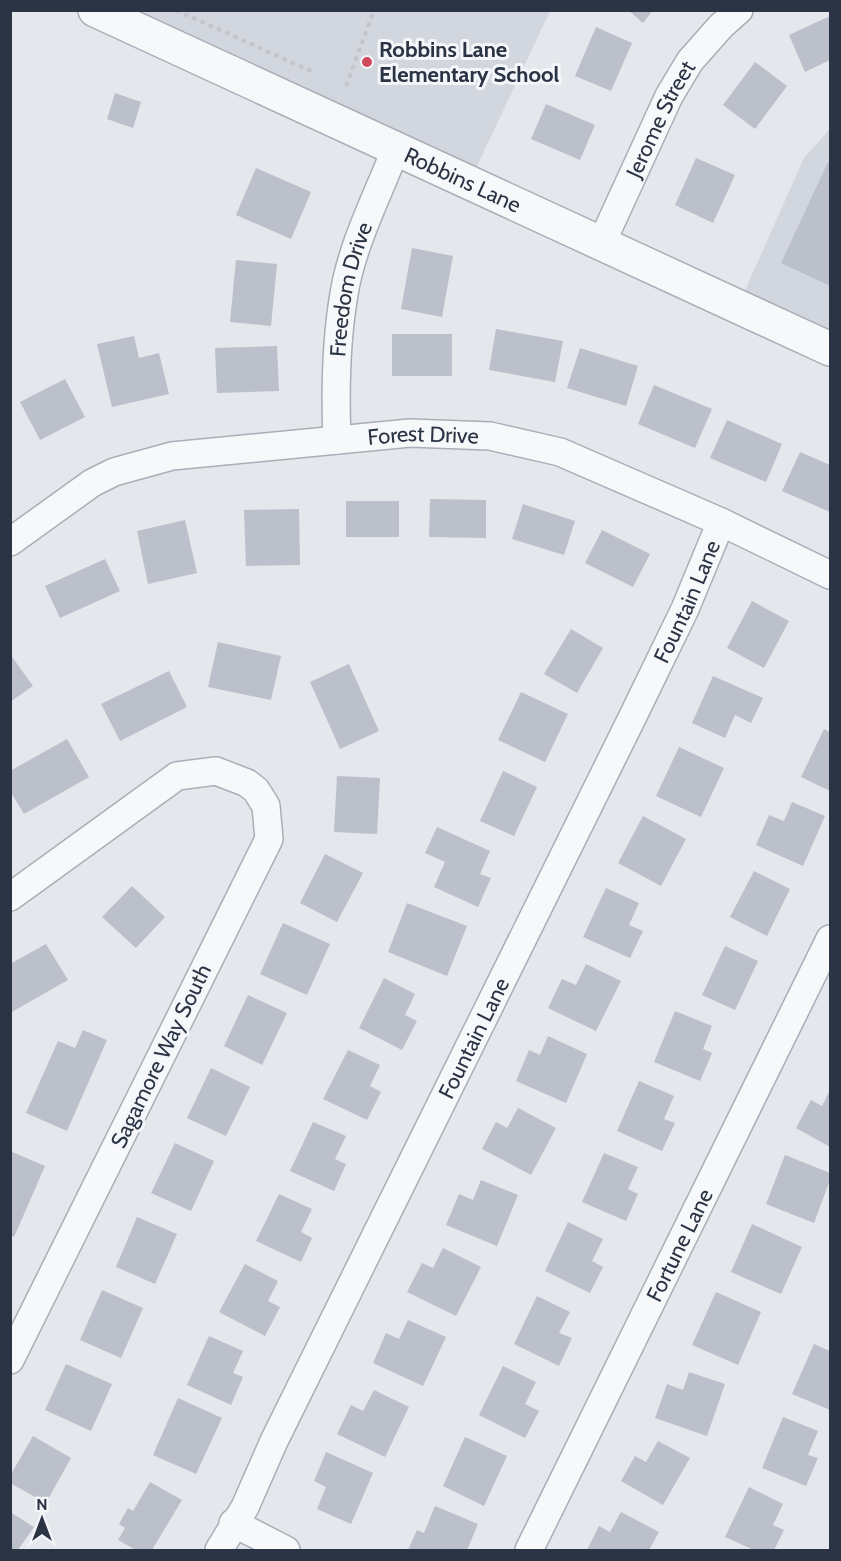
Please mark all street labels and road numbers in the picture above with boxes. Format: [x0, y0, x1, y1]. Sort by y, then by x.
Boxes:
street label: Jerome Street [619, 55, 701, 183]
street label: Robbins Lane [400, 141, 525, 218]
street label: Freedom Drive [324, 218, 378, 358]
street label: Forest Drive [366, 419, 479, 451]
street label: Fountain Lane [647, 536, 726, 667]
street label: Sagamore Way South [105, 960, 217, 1152]
street label: Fountain Lane [432, 973, 515, 1103]
street label: Fortune Lane [640, 1184, 718, 1306]

